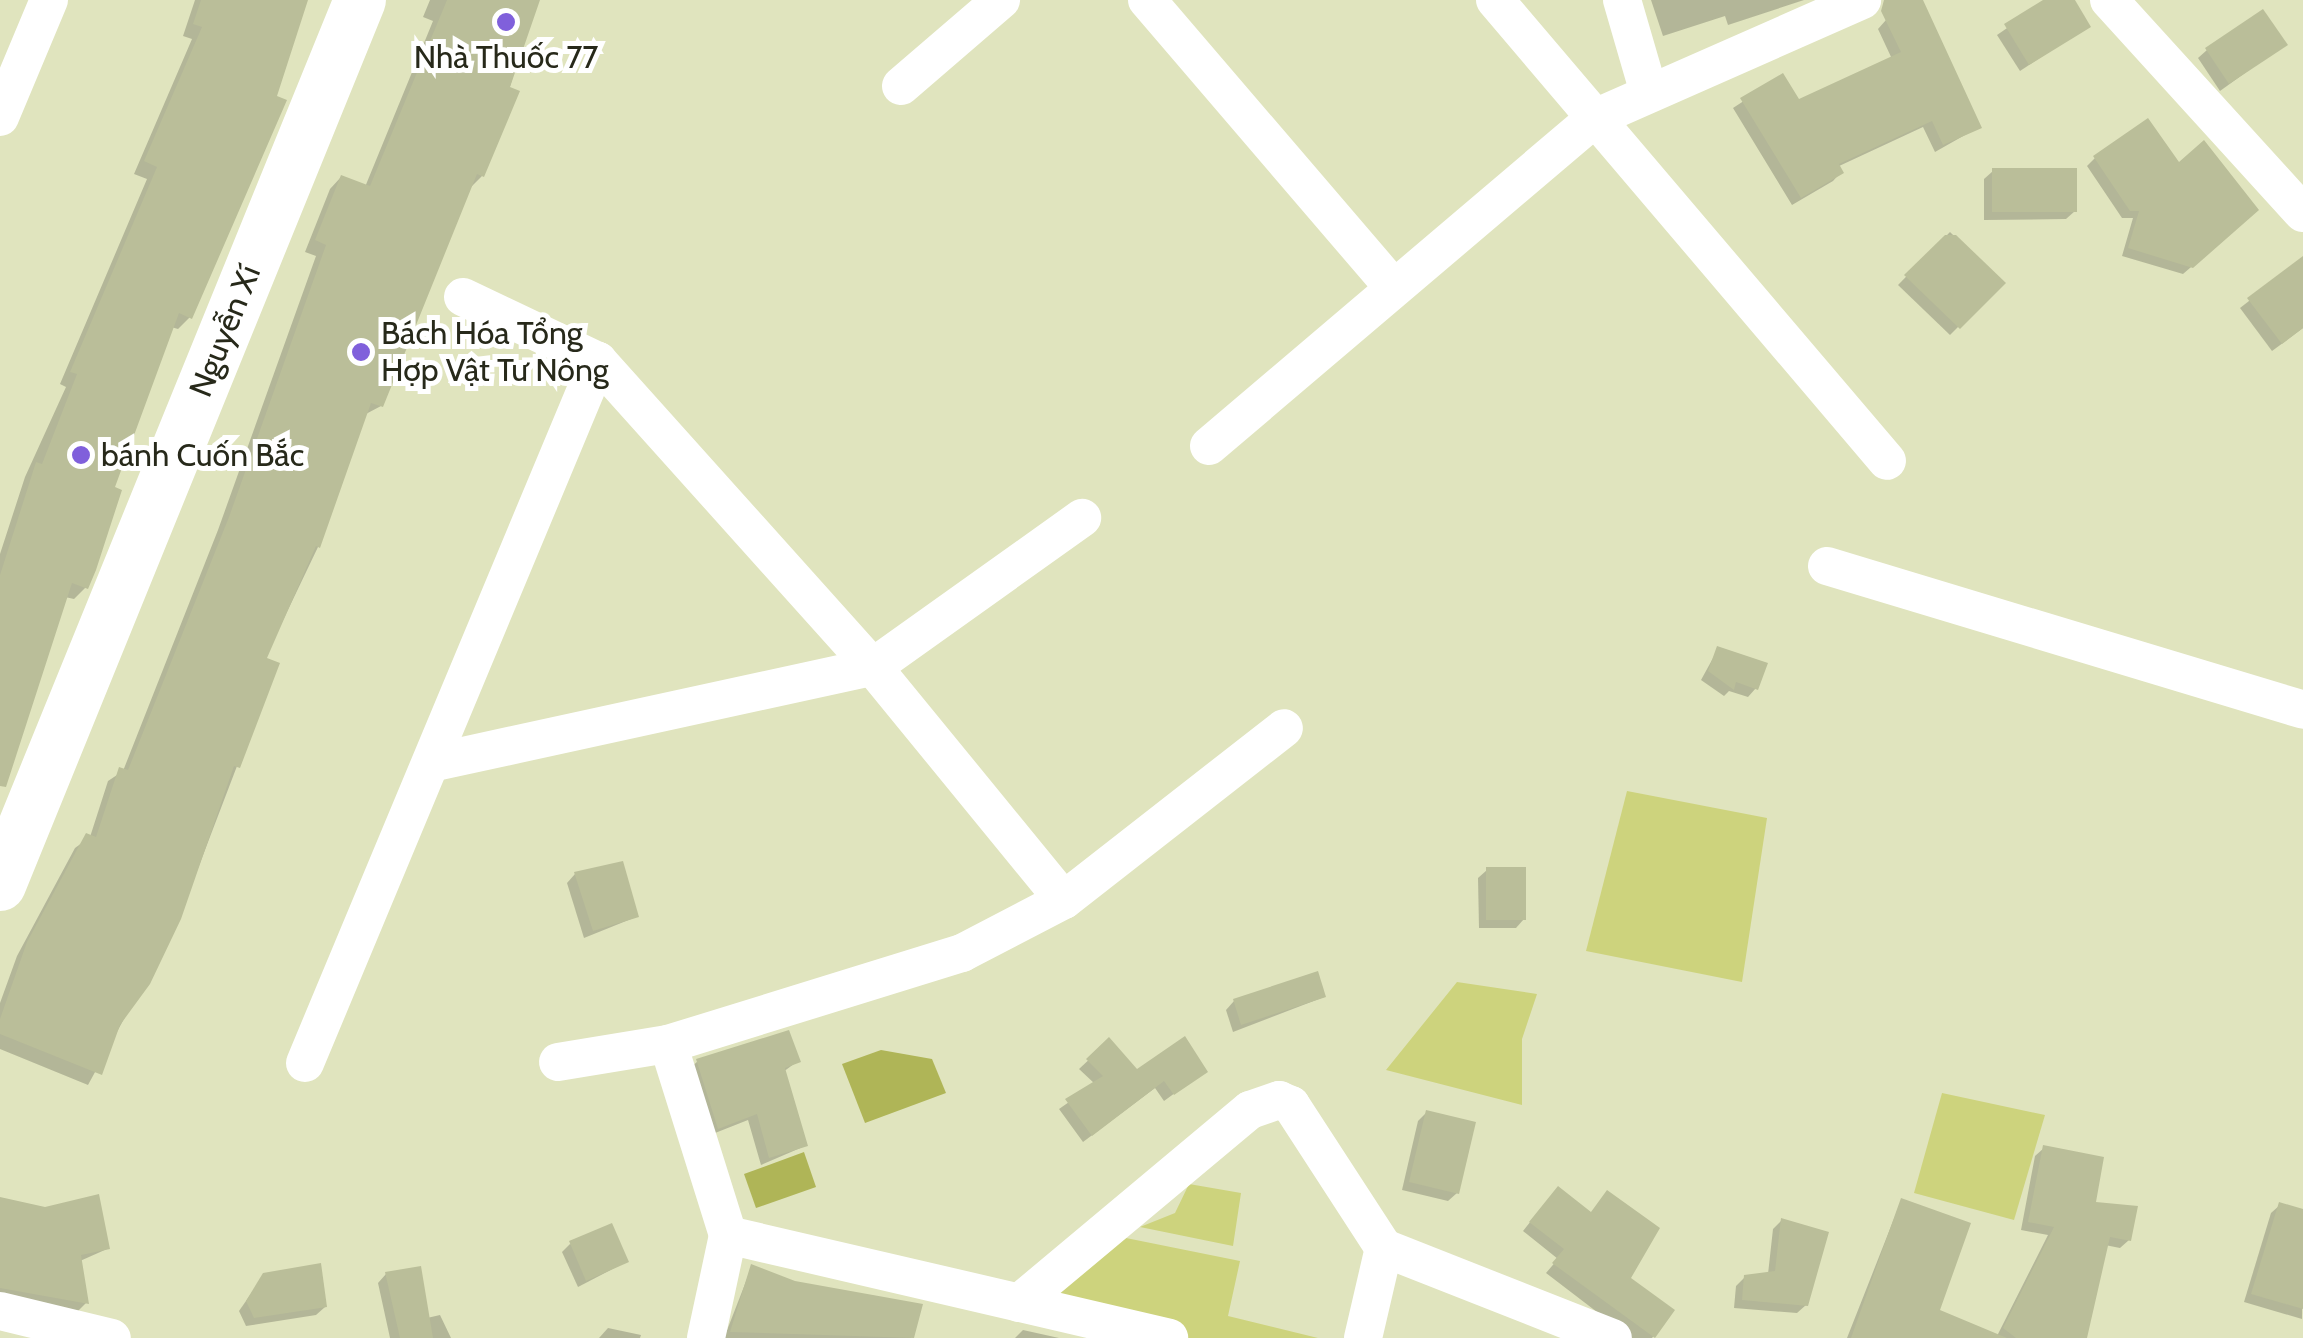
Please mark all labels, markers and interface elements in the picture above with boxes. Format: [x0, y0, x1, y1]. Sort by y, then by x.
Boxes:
marker: Nhà Thuốc 77 [495, 11, 517, 33]
place label: Nhà Thuốc 77 [414, 38, 598, 76]
street label: Nguyễn Xí [181, 260, 269, 402]
place label: Bách Hóa Tổng Hợp Vật Tư Nông [381, 315, 609, 390]
marker: Bách Hóa Tổng Hợp Vật Tư Nông [350, 341, 372, 363]
place label: bánh Cuốn Bắc [101, 436, 304, 474]
marker: bánh Cuốn Bắc [70, 444, 92, 466]

